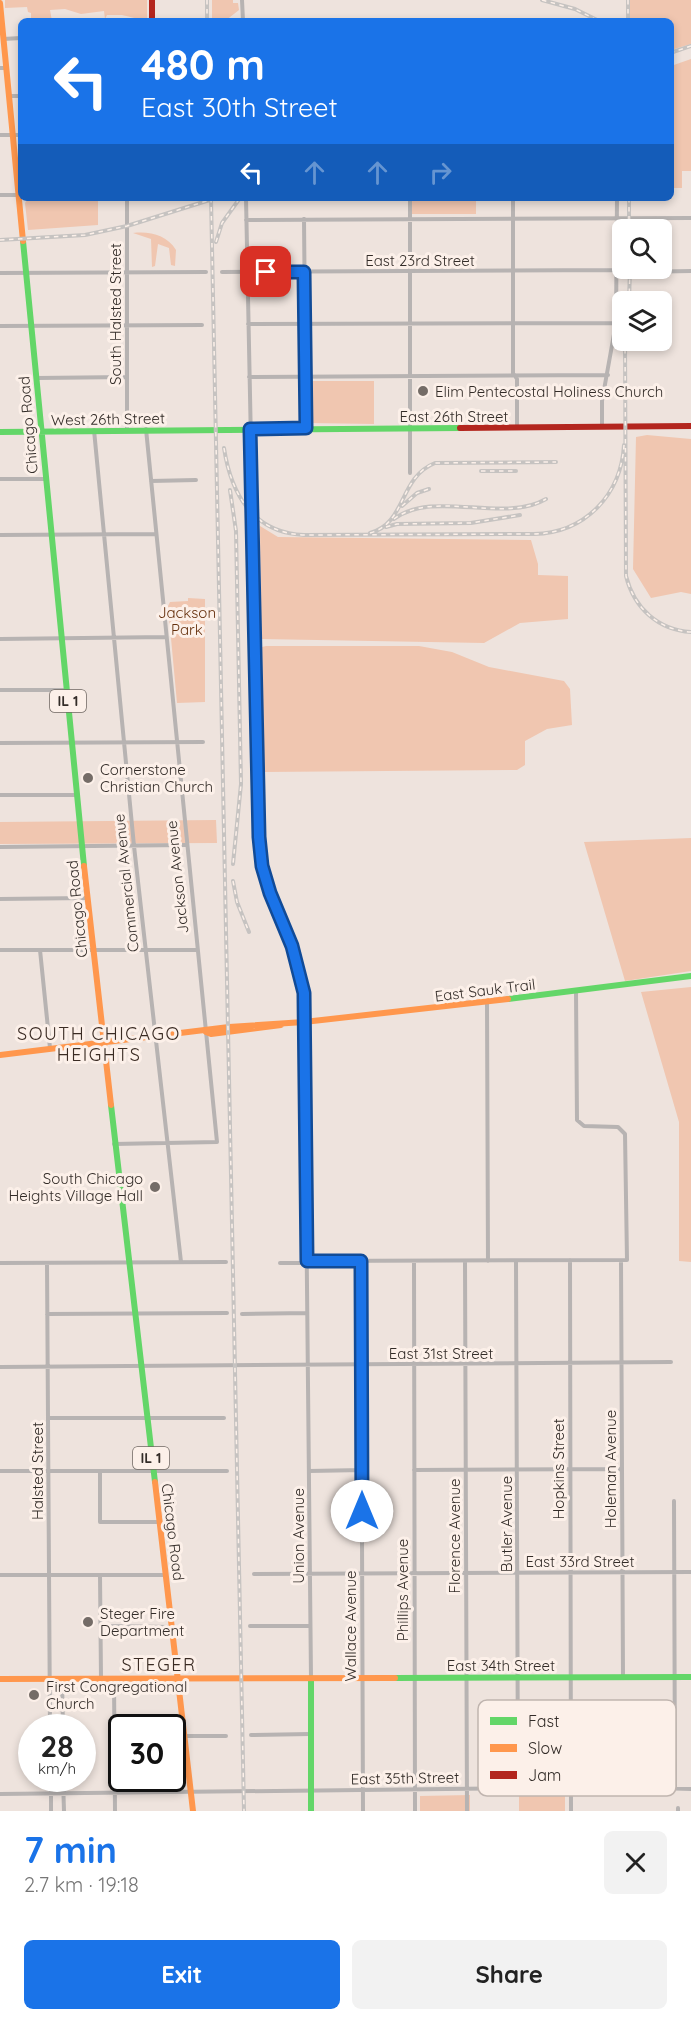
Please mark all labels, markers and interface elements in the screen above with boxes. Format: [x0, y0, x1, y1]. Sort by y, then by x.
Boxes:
text: 480 m [141, 38, 265, 91]
icon: left [42, 42, 120, 120]
text: East 30th Street [141, 90, 338, 124]
icon: left [235, 156, 268, 189]
icon: ahead [298, 156, 331, 189]
icon: ahead [361, 156, 394, 189]
icon: right [424, 156, 457, 189]
map controls [612, 219, 672, 351]
button: search [612, 219, 672, 279]
street label: South Halsted Street [106, 243, 125, 385]
pin [240, 246, 291, 297]
street label: East 23rd Street [365, 251, 475, 270]
icon: arrive [249, 255, 282, 288]
button: layers [612, 291, 672, 351]
street label: Chicago Road [14, 375, 42, 475]
place label: Elim Pentecostal Holiness Church [435, 382, 663, 401]
marker: Elim Pentecostal Holiness Church [416, 384, 430, 398]
street label: East 26th Street [400, 407, 508, 426]
street label: West 26th Street [51, 409, 165, 429]
park label: Jackson Park [158, 603, 216, 639]
road number: IL 1 [50, 690, 86, 712]
place label: Cornerstone Christian Church [100, 760, 213, 796]
marker: Cornerstone Christian Church [81, 771, 95, 785]
street label: Commercial Avenue [109, 813, 143, 953]
street label: Jackson Avenue [162, 820, 192, 934]
street label: Chicago Road [62, 859, 92, 959]
street label: East Sauk Trail [434, 974, 536, 1006]
district label: SOUTH CHICAGO HEIGHTS [17, 1022, 181, 1066]
place label: South Chicago Heights Village Hall [9, 1169, 143, 1205]
marker: South Chicago Heights Village Hall [148, 1180, 162, 1194]
street label: East 31st Street [389, 1344, 493, 1363]
street label: Holeman Avenue [601, 1410, 620, 1528]
street label: Hopkins Street [549, 1419, 568, 1519]
street label: Halsted Street [28, 1422, 47, 1520]
road number: IL 1 [133, 1447, 169, 1469]
street label: Butler Avenue [497, 1476, 516, 1572]
street label: Florence Avenue [445, 1478, 464, 1594]
position arrow [330, 1479, 394, 1543]
street label: Chicago Road [158, 1482, 188, 1582]
street label: Union Avenue [289, 1488, 308, 1584]
street label: Phillips Avenue [393, 1539, 412, 1641]
street label: East 33rd Street [525, 1552, 635, 1571]
street label: Wallace Avenue [341, 1570, 360, 1682]
place label: Steger Fire Department [100, 1604, 184, 1640]
marker: Steger Fire Department [81, 1615, 95, 1629]
district label: STEGER [121, 1653, 197, 1676]
street label: East 34th Street [447, 1656, 555, 1675]
place label: First Congregational Church [46, 1677, 187, 1713]
marker: First Congregational Church [27, 1688, 41, 1702]
legend [478, 1700, 676, 1796]
text: Fast [528, 1711, 559, 1731]
speed limit sign: 30 [108, 1714, 186, 1792]
text: 28 [40, 1727, 74, 1765]
text: Slow [528, 1738, 562, 1758]
text: km/h [38, 1759, 76, 1778]
text: Jam [528, 1765, 561, 1785]
street label: East 35th Street [351, 1768, 459, 1788]
text: 7 min [24, 1827, 117, 1872]
button: close [604, 1831, 667, 1894]
text: 2.7 km · 19:18 [24, 1872, 139, 1897]
button: Exit [24, 1940, 340, 2009]
button: Share [352, 1940, 667, 2009]

